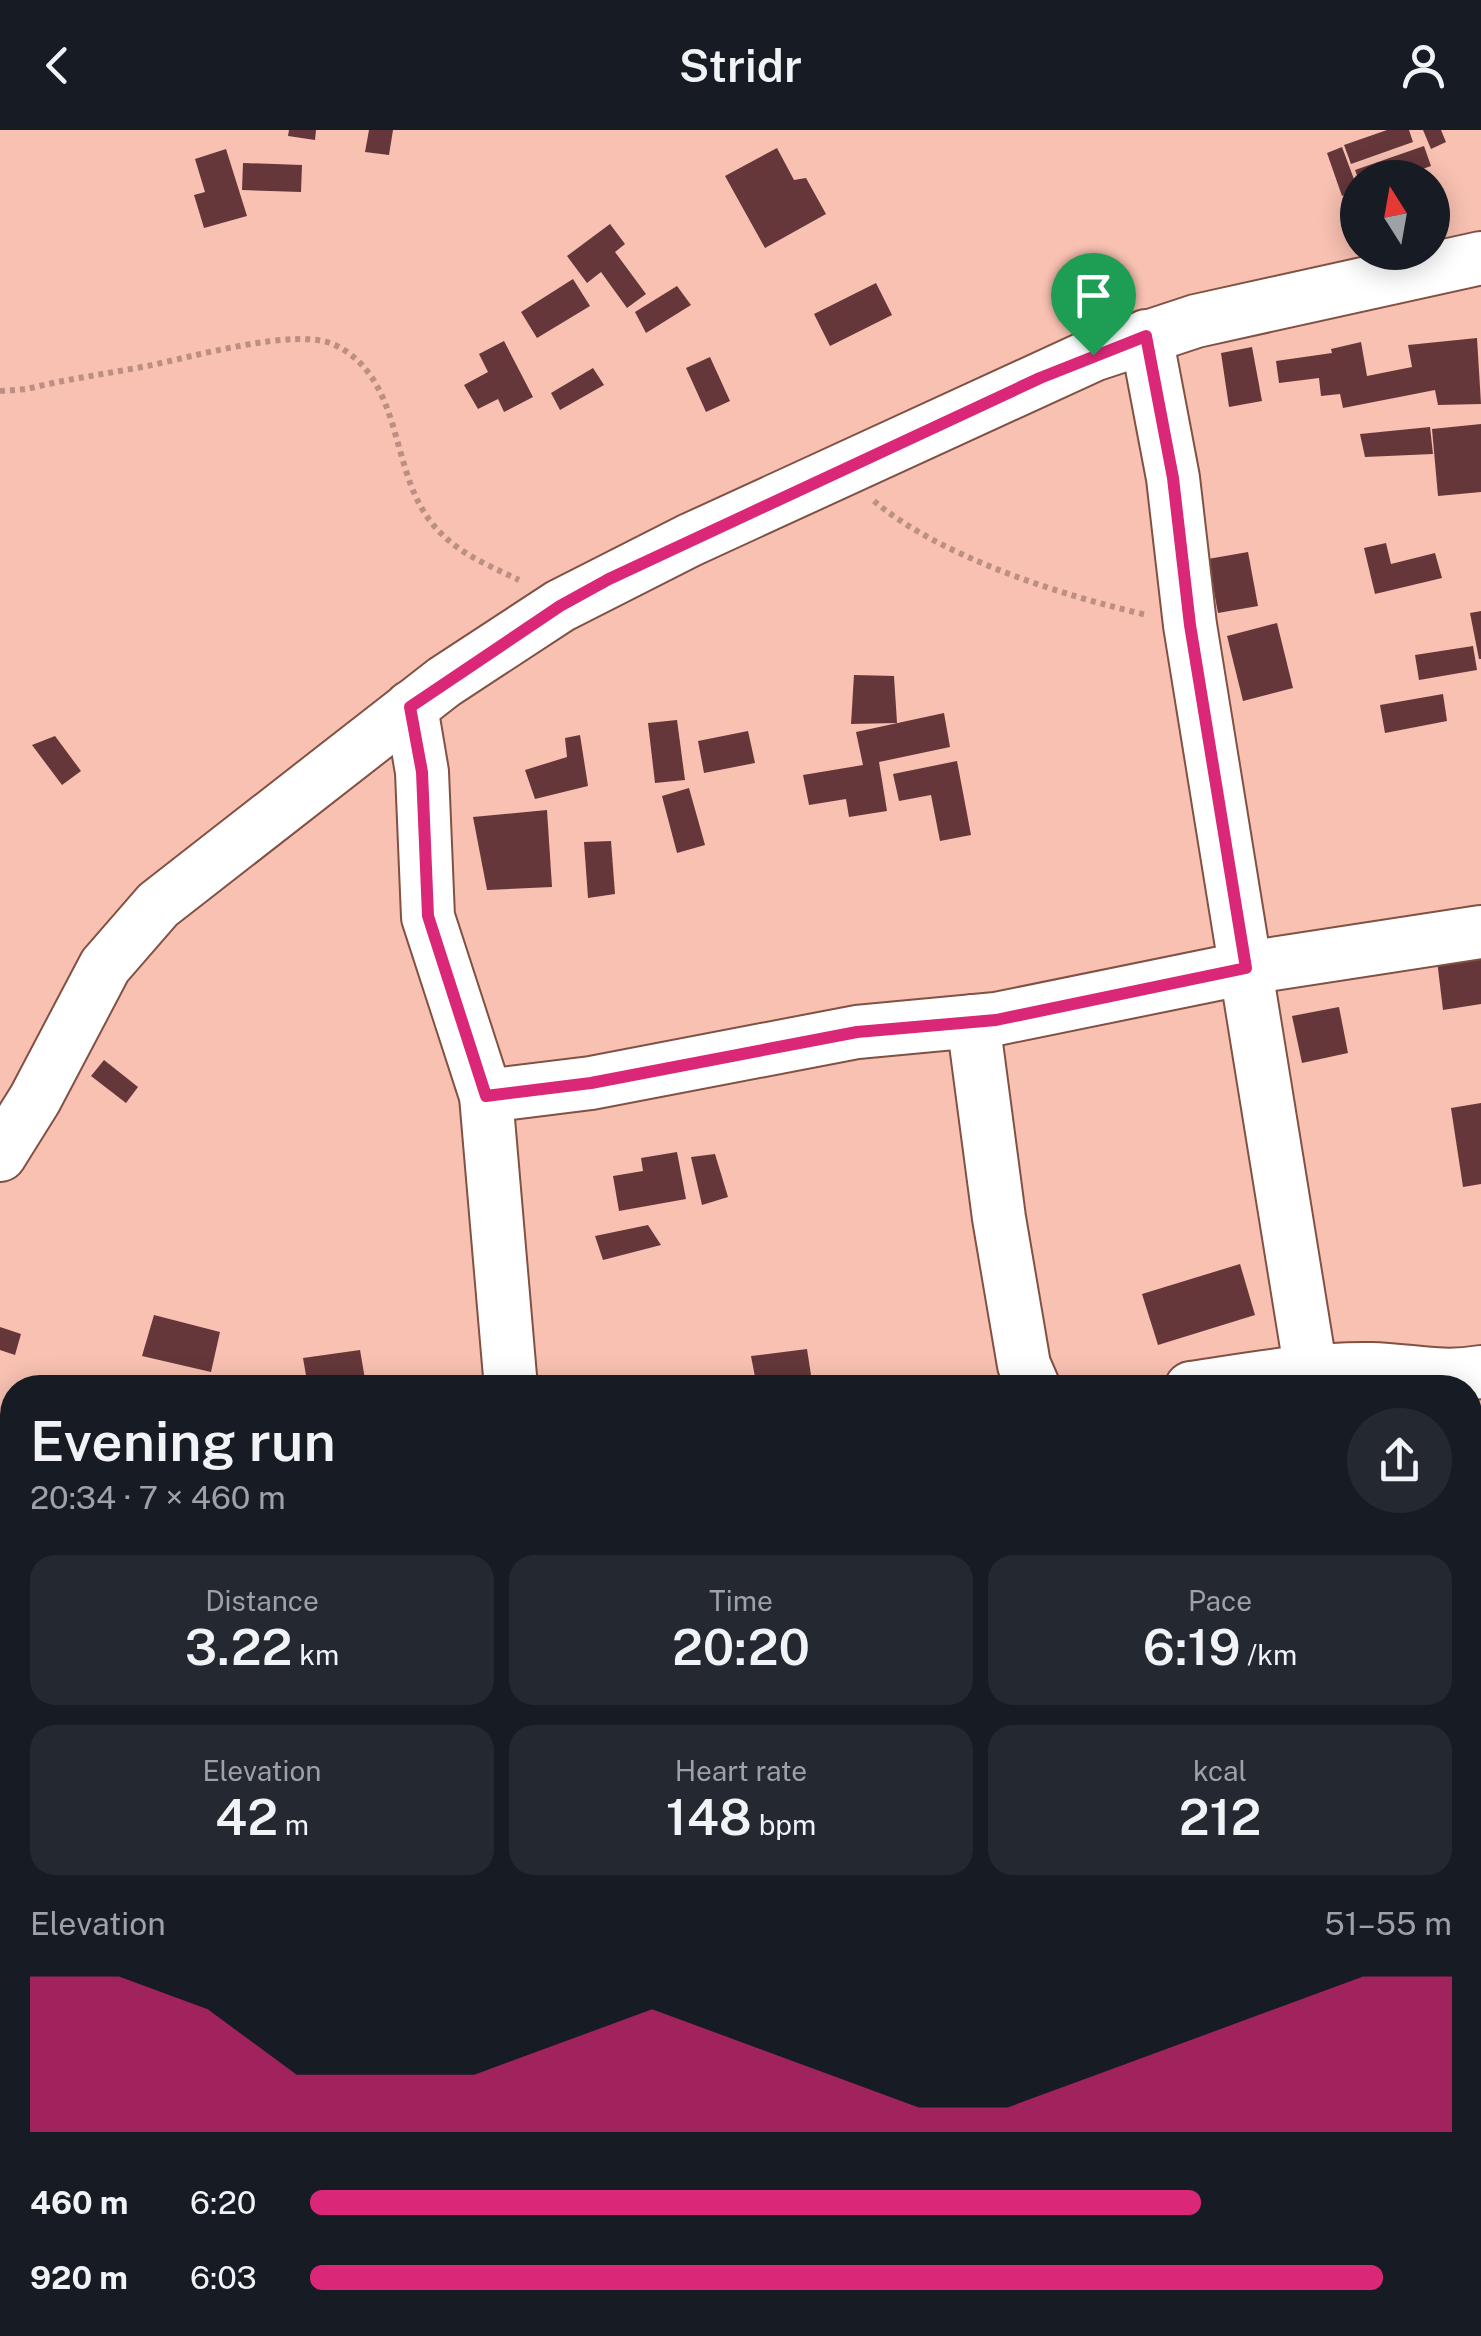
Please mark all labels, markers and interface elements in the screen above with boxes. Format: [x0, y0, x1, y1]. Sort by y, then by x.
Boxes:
icon: back [30, 38, 85, 93]
icon: person [1396, 38, 1451, 93]
text: Stridr [679, 39, 802, 92]
north arrow [1340, 160, 1450, 270]
map controls [1340, 160, 1450, 270]
pin [1051, 253, 1136, 356]
icon: arrive [1066, 268, 1121, 323]
button: share [1347, 1408, 1452, 1513]
text: Evening run [30, 1409, 336, 1473]
text: 20:34 · 7 × 460 m [30, 1479, 286, 1516]
text: Distance [205, 1584, 319, 1617]
text: Time [709, 1584, 773, 1617]
text: Pace [1188, 1584, 1252, 1617]
text: 3.22 [185, 1617, 292, 1676]
text: 20:20 [672, 1617, 810, 1676]
text: 6:19 [1143, 1617, 1241, 1676]
text: km [292, 1638, 339, 1671]
text: /km [1241, 1638, 1297, 1671]
text: Elevation [203, 1754, 321, 1787]
text: Heart rate [675, 1754, 807, 1787]
text: kcal [1193, 1754, 1247, 1787]
text: 42 [215, 1787, 278, 1846]
text: 148 [666, 1787, 752, 1846]
text: 212 [1179, 1787, 1261, 1846]
text: m [278, 1808, 309, 1841]
text: bpm [752, 1808, 816, 1841]
text: Elevation [30, 1905, 166, 1942]
text: 51–55 m [1324, 1905, 1452, 1942]
text: 460 m [30, 2184, 129, 2221]
text: 6:20 [190, 2184, 256, 2221]
text: 920 m [30, 2259, 128, 2296]
text: 6:03 [190, 2259, 257, 2296]

